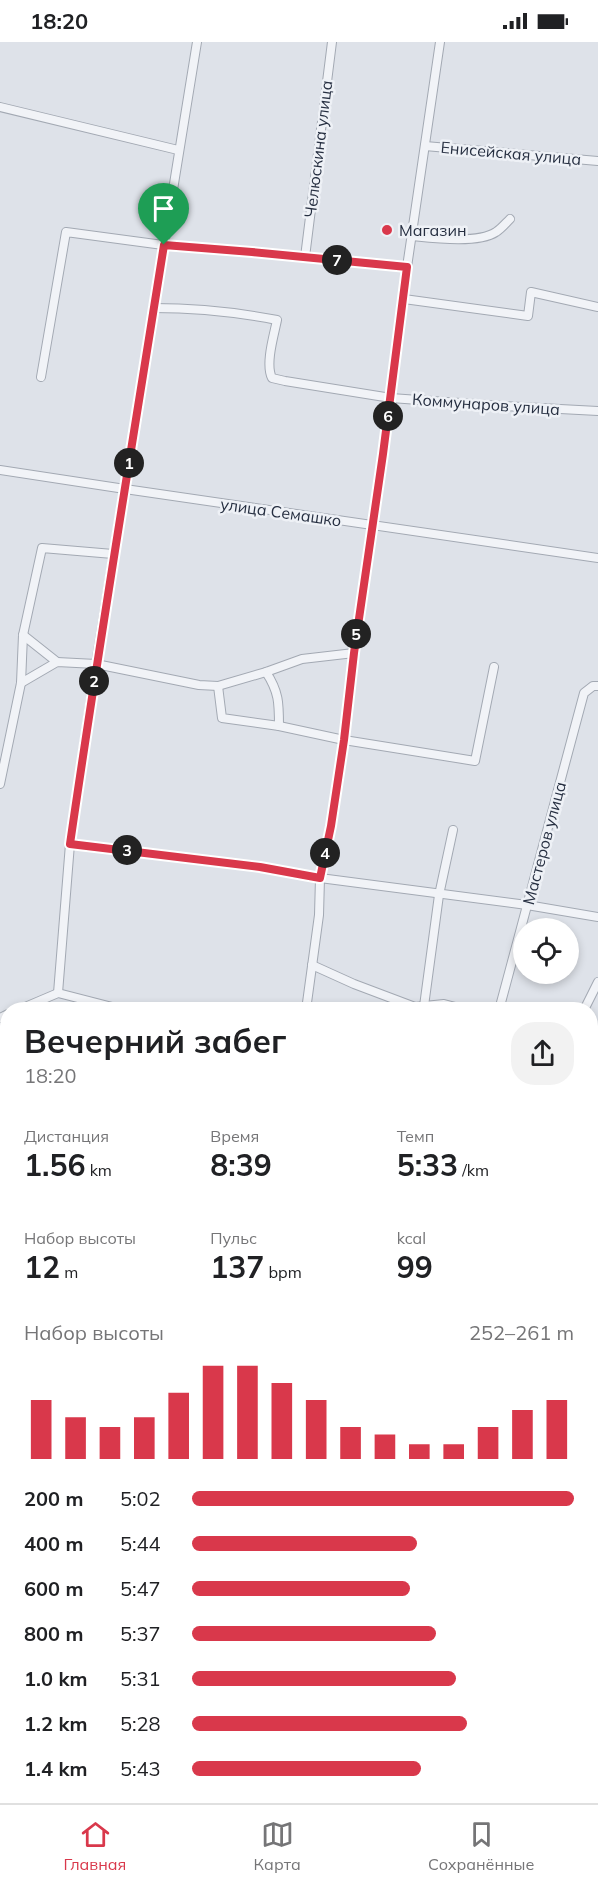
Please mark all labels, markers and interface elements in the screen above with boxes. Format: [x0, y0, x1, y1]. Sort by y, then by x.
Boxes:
text: 18:20 [30, 7, 88, 35]
street label: Челюскина улица [300, 79, 336, 219]
street label: Енисейская улица [440, 137, 582, 169]
pin [138, 183, 189, 245]
icon: arrive [147, 192, 180, 225]
place label: Магазин [399, 220, 467, 240]
marker: Магазин [380, 223, 394, 237]
pin: 7 [322, 245, 352, 275]
text: 7 [332, 250, 342, 270]
street label: Коммунаров улица [411, 389, 561, 419]
pin: 6 [373, 401, 403, 431]
text: 6 [383, 406, 393, 426]
pin: 1 [114, 448, 144, 478]
text: 1 [124, 453, 134, 473]
street label: улица Семашко [219, 494, 343, 530]
pin: 5 [341, 619, 371, 649]
text: 5 [351, 624, 361, 644]
pin: 2 [79, 666, 109, 696]
text: 2 [89, 671, 99, 691]
street label: Мастеров улица [518, 779, 570, 907]
pin: 3 [112, 835, 142, 865]
pin: 4 [310, 838, 340, 868]
text: 3 [122, 840, 132, 860]
text: 4 [320, 843, 330, 863]
map controls [513, 918, 579, 984]
button: locate [513, 918, 579, 984]
text: Вечерний забег [24, 1020, 286, 1061]
button: share [511, 1022, 574, 1085]
text: 18:20 [24, 1063, 77, 1088]
text: Дистанция [24, 1126, 109, 1146]
text: Время [210, 1126, 259, 1146]
text: Темп [397, 1126, 434, 1146]
text: 1.56 [24, 1146, 85, 1184]
text: 8:39 [210, 1146, 272, 1184]
text: 5:33 [397, 1146, 458, 1184]
text: km [85, 1160, 112, 1180]
text: /km [458, 1160, 489, 1180]
text: Набор высоты [24, 1228, 136, 1248]
text: Пульс [210, 1228, 257, 1248]
text: kcal [397, 1228, 426, 1248]
text: 12 [24, 1248, 60, 1286]
text: 137 [210, 1248, 264, 1286]
text: 99 [397, 1248, 433, 1286]
text: m [60, 1262, 78, 1282]
text: bpm [264, 1262, 302, 1282]
text: Набор высоты [24, 1320, 164, 1345]
text: 252–261 m [469, 1320, 574, 1345]
text: 200 m [24, 1486, 83, 1511]
text: 5:02 [120, 1486, 161, 1511]
text: 400 m [24, 1531, 83, 1556]
text: 5:44 [120, 1531, 161, 1556]
text: 600 m [24, 1576, 83, 1601]
text: 5:47 [120, 1576, 161, 1601]
text: 800 m [24, 1621, 83, 1646]
text: 5:37 [120, 1621, 161, 1646]
text: 1.0 km [24, 1666, 87, 1691]
text: 5:31 [120, 1666, 161, 1691]
text: 1.2 km [24, 1711, 87, 1736]
text: 5:28 [120, 1711, 161, 1736]
text: 1.4 km [24, 1756, 87, 1781]
text: 5:43 [120, 1756, 161, 1781]
tab: Главная [64, 1818, 126, 1874]
tab: Карта [254, 1818, 301, 1874]
tab: Сохранённые [428, 1818, 534, 1874]

